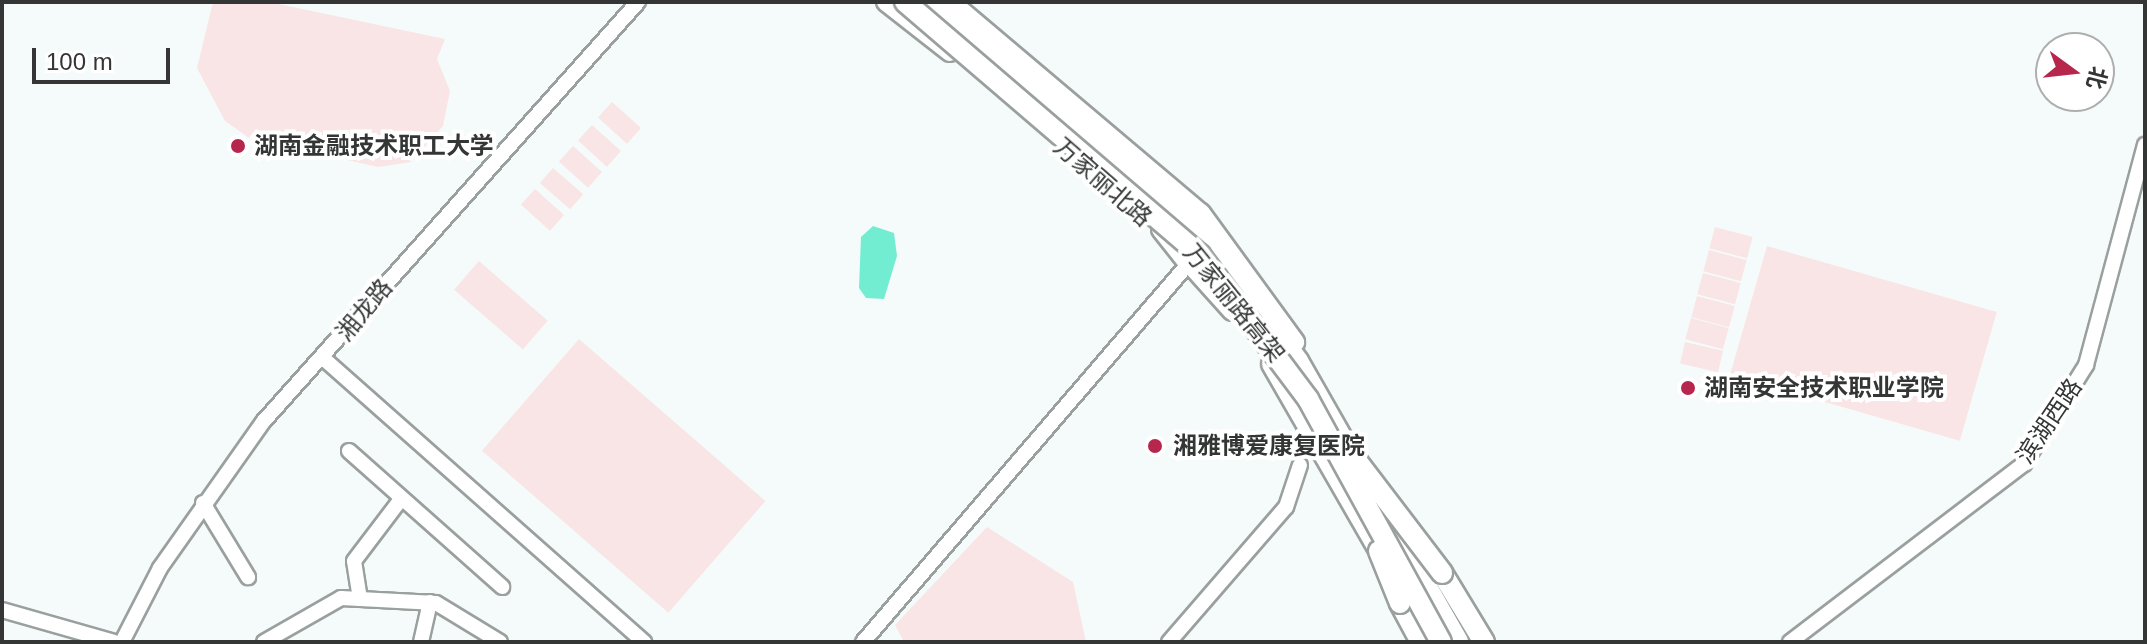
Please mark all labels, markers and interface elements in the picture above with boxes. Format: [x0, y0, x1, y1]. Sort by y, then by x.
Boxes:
scale bar [36, 32, 174, 82]
north arrow [2035, 32, 2115, 112]
text: 100 m [46, 48, 113, 75]
text: 北 [2082, 64, 2112, 92]
place label: 湖南金融技术职工大学 [254, 132, 494, 160]
street label: 万家丽北路 [1048, 132, 1158, 232]
marker: 湖南金融技术职工大学 [229, 137, 247, 155]
street label: 万家丽路高架 [1177, 238, 1291, 368]
street label: 湘龙路 [330, 273, 398, 347]
street label: 滨湖西路 [2010, 373, 2088, 469]
place label: 湖南安全技术职业学院 [1704, 374, 1944, 402]
marker: 湖南安全技术职业学院 [1679, 379, 1697, 397]
place label: 湘雅博爱康复医院 [1173, 432, 1365, 460]
marker: 湘雅博爱康复医院 [1144, 435, 1166, 457]

